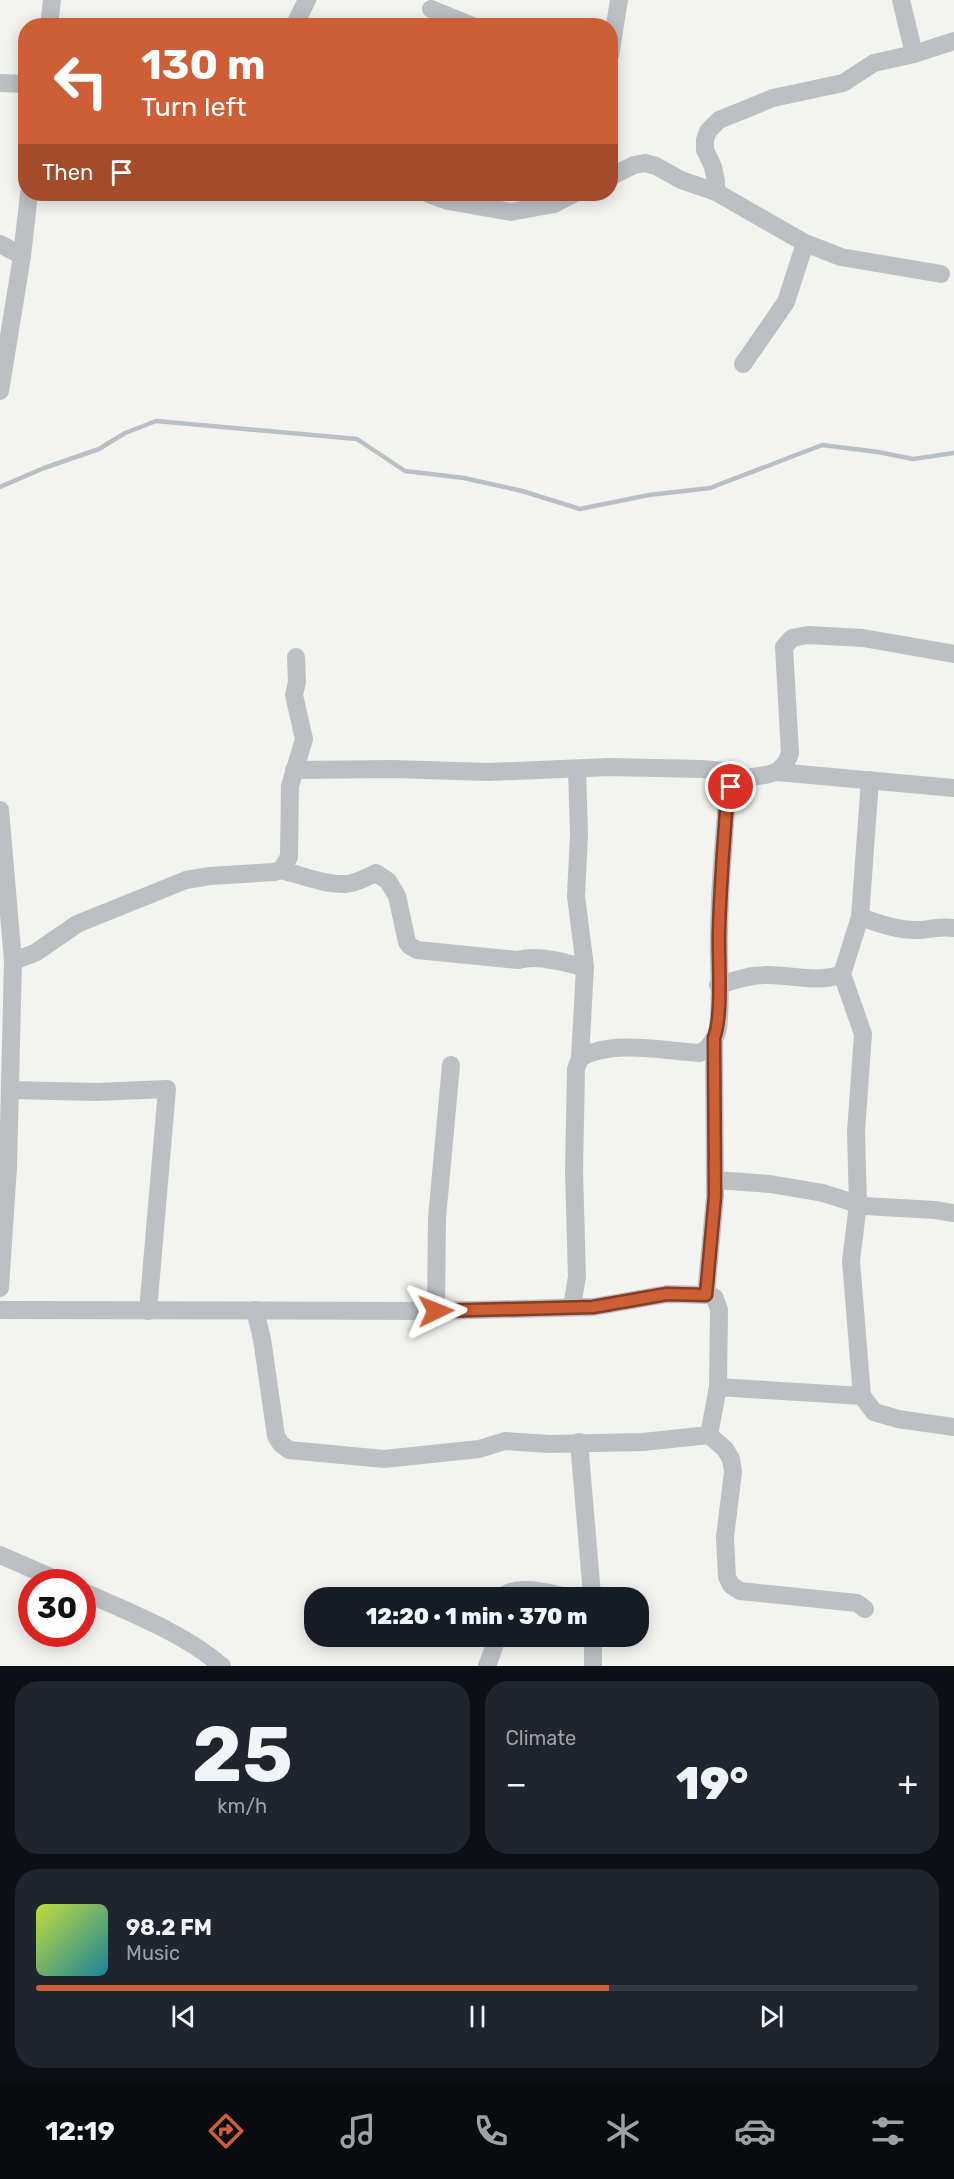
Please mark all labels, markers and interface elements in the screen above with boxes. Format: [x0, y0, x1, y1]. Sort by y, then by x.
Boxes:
text: 130 m [141, 40, 266, 90]
icon: left [42, 42, 120, 120]
text: Turn left [141, 91, 246, 123]
icon: arrive [105, 156, 138, 189]
text: Then [42, 159, 93, 186]
pin [705, 761, 756, 812]
icon: arrive [714, 770, 747, 803]
position arrow [404, 1279, 468, 1343]
speed limit sign: 30 [18, 1569, 96, 1647]
text: 12:20 · 1 min · 370 m [366, 1603, 587, 1630]
text: 25 [192, 1708, 293, 1801]
text: Climate [506, 1726, 576, 1750]
text: 19° [676, 1757, 748, 1810]
text: − [506, 1764, 527, 1803]
text: + [897, 1764, 918, 1803]
text: km/h [217, 1794, 267, 1818]
text: 98.2 FM [126, 1914, 212, 1941]
text: Music [126, 1941, 180, 1965]
icon: previous [167, 2000, 200, 2033]
icon: pause [461, 2000, 494, 2033]
icon: next [755, 2000, 788, 2033]
icon: directions [205, 2110, 247, 2152]
icon: music [337, 2110, 379, 2152]
icon: phone [470, 2110, 512, 2152]
icon: climate [602, 2110, 644, 2152]
icon: car [734, 2110, 776, 2152]
icon: filters [867, 2110, 909, 2152]
text: 12:19 [45, 2115, 115, 2147]

